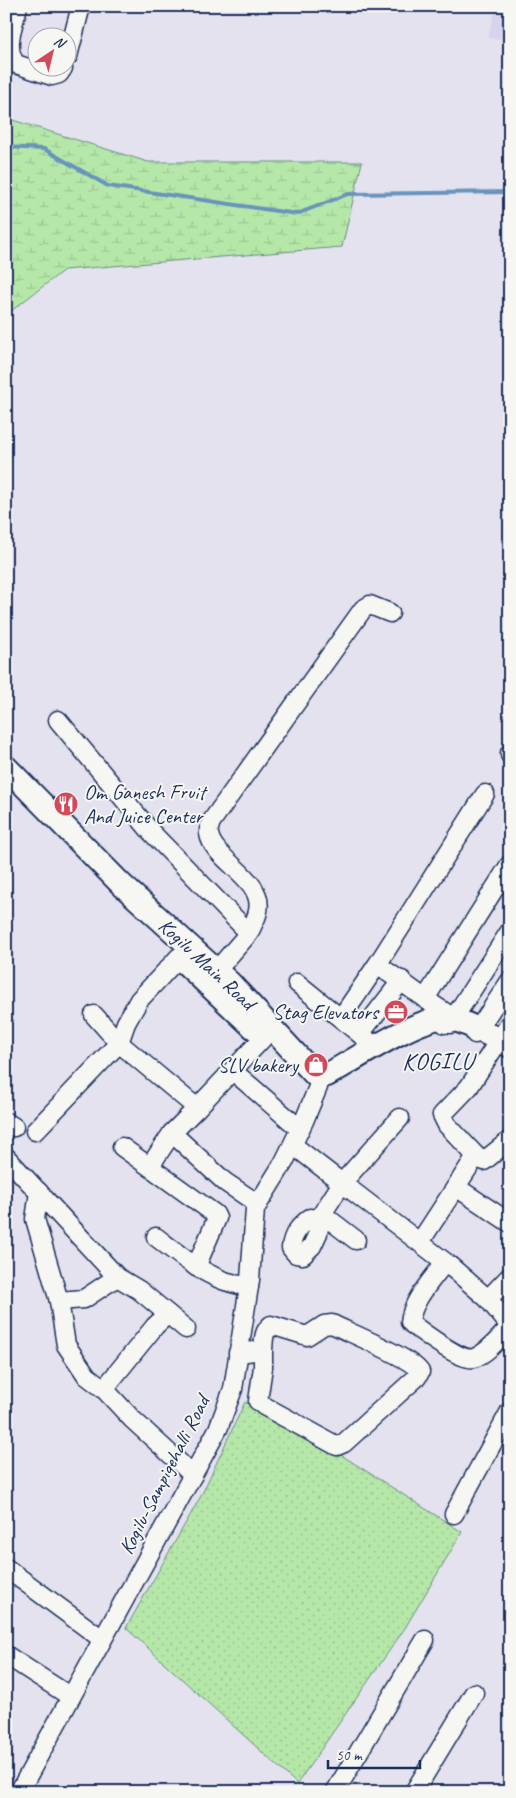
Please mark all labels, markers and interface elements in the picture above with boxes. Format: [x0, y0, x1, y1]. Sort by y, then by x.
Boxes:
north arrow [28, 28, 78, 78]
text: N [51, 32, 70, 53]
place label: Om Ganesh Fruit And Juice Center [84, 779, 208, 829]
restaurant icon: Om Ganesh Fruit And Juice Center [53, 791, 79, 817]
street label: Kogilu Main Road [153, 913, 263, 1018]
place label: Stag Elevators [273, 999, 380, 1025]
office icon: Stag Elevators [383, 999, 409, 1025]
district label: KOGILU [402, 1046, 477, 1076]
place label: SLV bakery [218, 1052, 300, 1078]
shop icon: SLV bakery [303, 1052, 329, 1078]
street label: Kogilu-Sampigehalli Road [113, 1388, 217, 1559]
scale bar [328, 1738, 421, 1770]
text: 50 m [336, 1746, 363, 1765]

